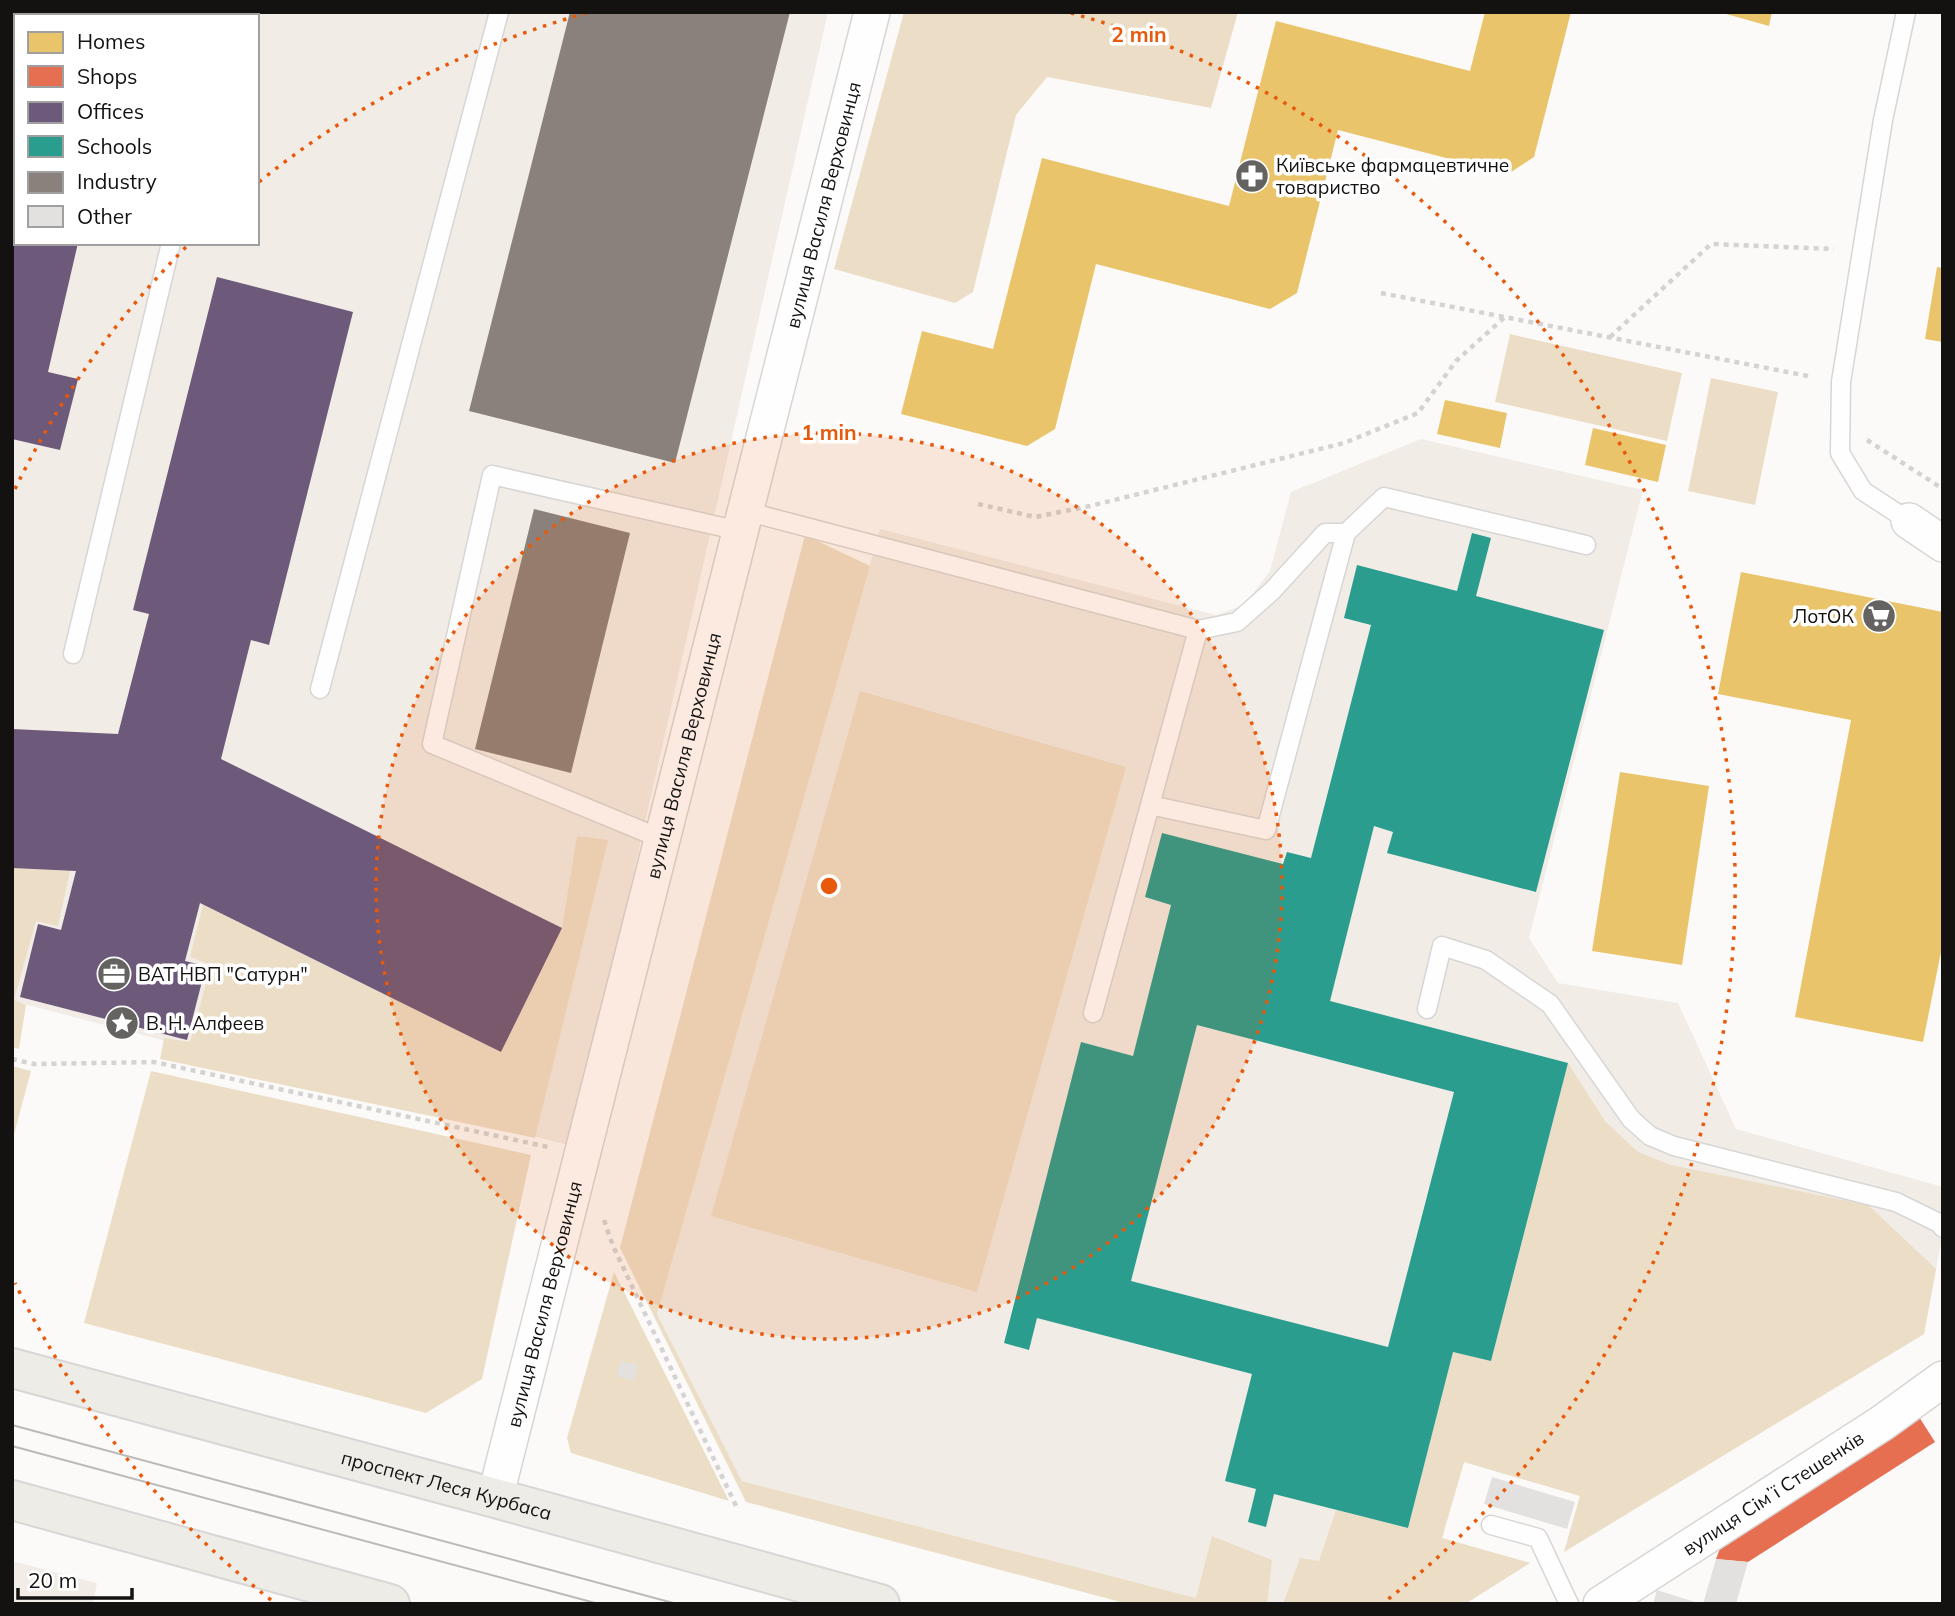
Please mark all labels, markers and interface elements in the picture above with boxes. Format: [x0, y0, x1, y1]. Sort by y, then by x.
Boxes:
legend [14, 14, 259, 245]
text: 2 min [1111, 21, 1167, 47]
text: Homes [77, 28, 145, 54]
text: Shops [77, 63, 137, 89]
street label: вулиця Василя Верховинця [780, 79, 866, 331]
text: Offices [77, 98, 144, 124]
text: Schools [77, 133, 152, 159]
place label: Київське фармацевтичне товариство [1276, 153, 1509, 199]
pharmacy icon: Київське фармацевтичне товариство [1233, 157, 1271, 195]
text: Industry [77, 168, 157, 194]
text: Other [77, 203, 132, 229]
text: 1 min [801, 419, 857, 445]
supermarket icon: ЛотОК [1860, 597, 1898, 635]
place label: ЛотОК [1793, 604, 1855, 628]
street label: вулиця Василя Верховинця [641, 630, 726, 881]
centre of rings [817, 874, 841, 898]
office icon: ВАТ НВП "Сатурн" [95, 955, 133, 993]
place label: ВАТ НВП "Сатурн" [138, 962, 308, 986]
place icon: В. Н. Алфеев [103, 1004, 141, 1042]
place label: В. Н. Алфеев [146, 1011, 264, 1035]
street label: вулиця Василя Верховинця [501, 1178, 587, 1430]
street label: вулиця Сімʼї Стешенків [1678, 1425, 1868, 1561]
street label: проспект Леся Курбаса [339, 1445, 554, 1525]
scale bar [18, 1556, 131, 1600]
text: 20 m [28, 1567, 77, 1593]

